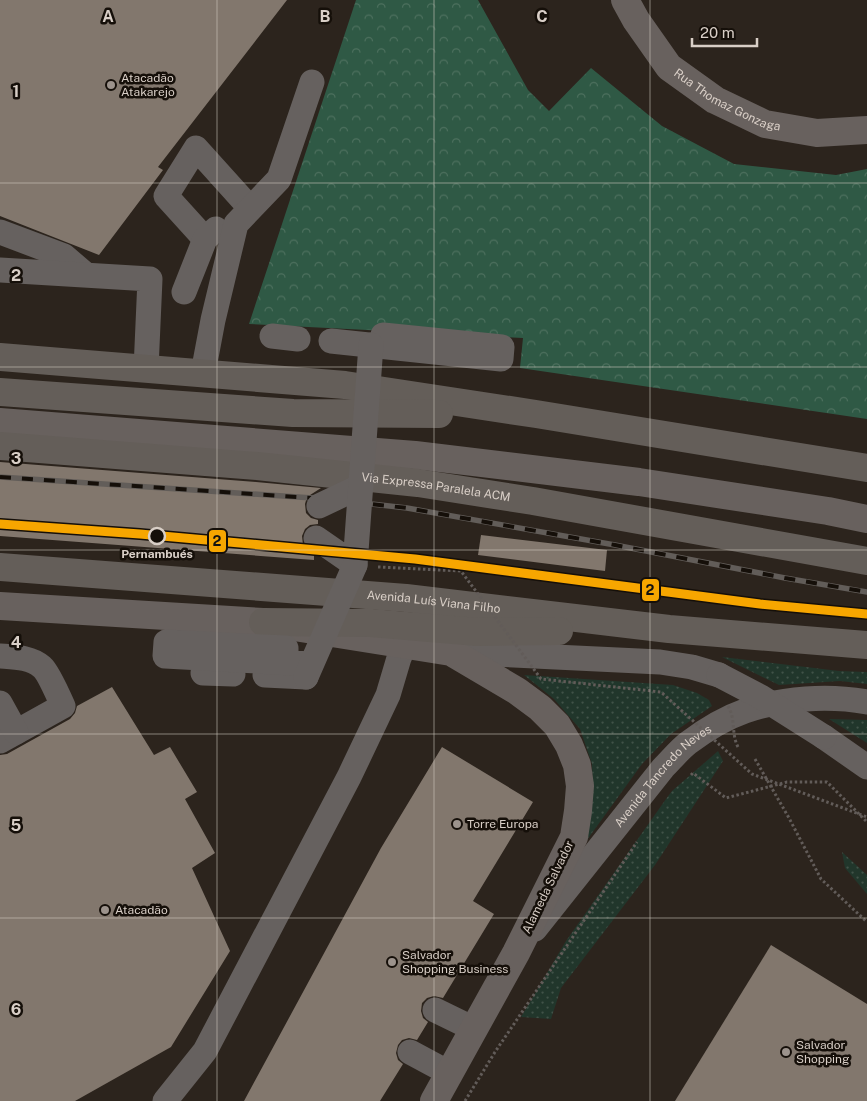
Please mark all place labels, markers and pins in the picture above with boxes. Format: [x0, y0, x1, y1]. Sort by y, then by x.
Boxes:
place label: Atacadão Atakarejo [121, 71, 175, 99]
marker: Atacadão Atakarejo [105, 79, 117, 91]
marker: Pernambués [148, 527, 166, 545]
place label: Pernambués [121, 547, 193, 561]
place label: Torre Europa [467, 817, 539, 831]
marker: Torre Europa [451, 818, 463, 830]
place label: Atacadão [115, 903, 168, 917]
marker: Atacadão [99, 904, 111, 916]
place label: Salvador Shopping Business [402, 948, 508, 976]
marker: Salvador Shopping Business [386, 956, 398, 968]
place label: Salvador Shopping [796, 1038, 849, 1066]
marker: Salvador Shopping [780, 1046, 792, 1058]

